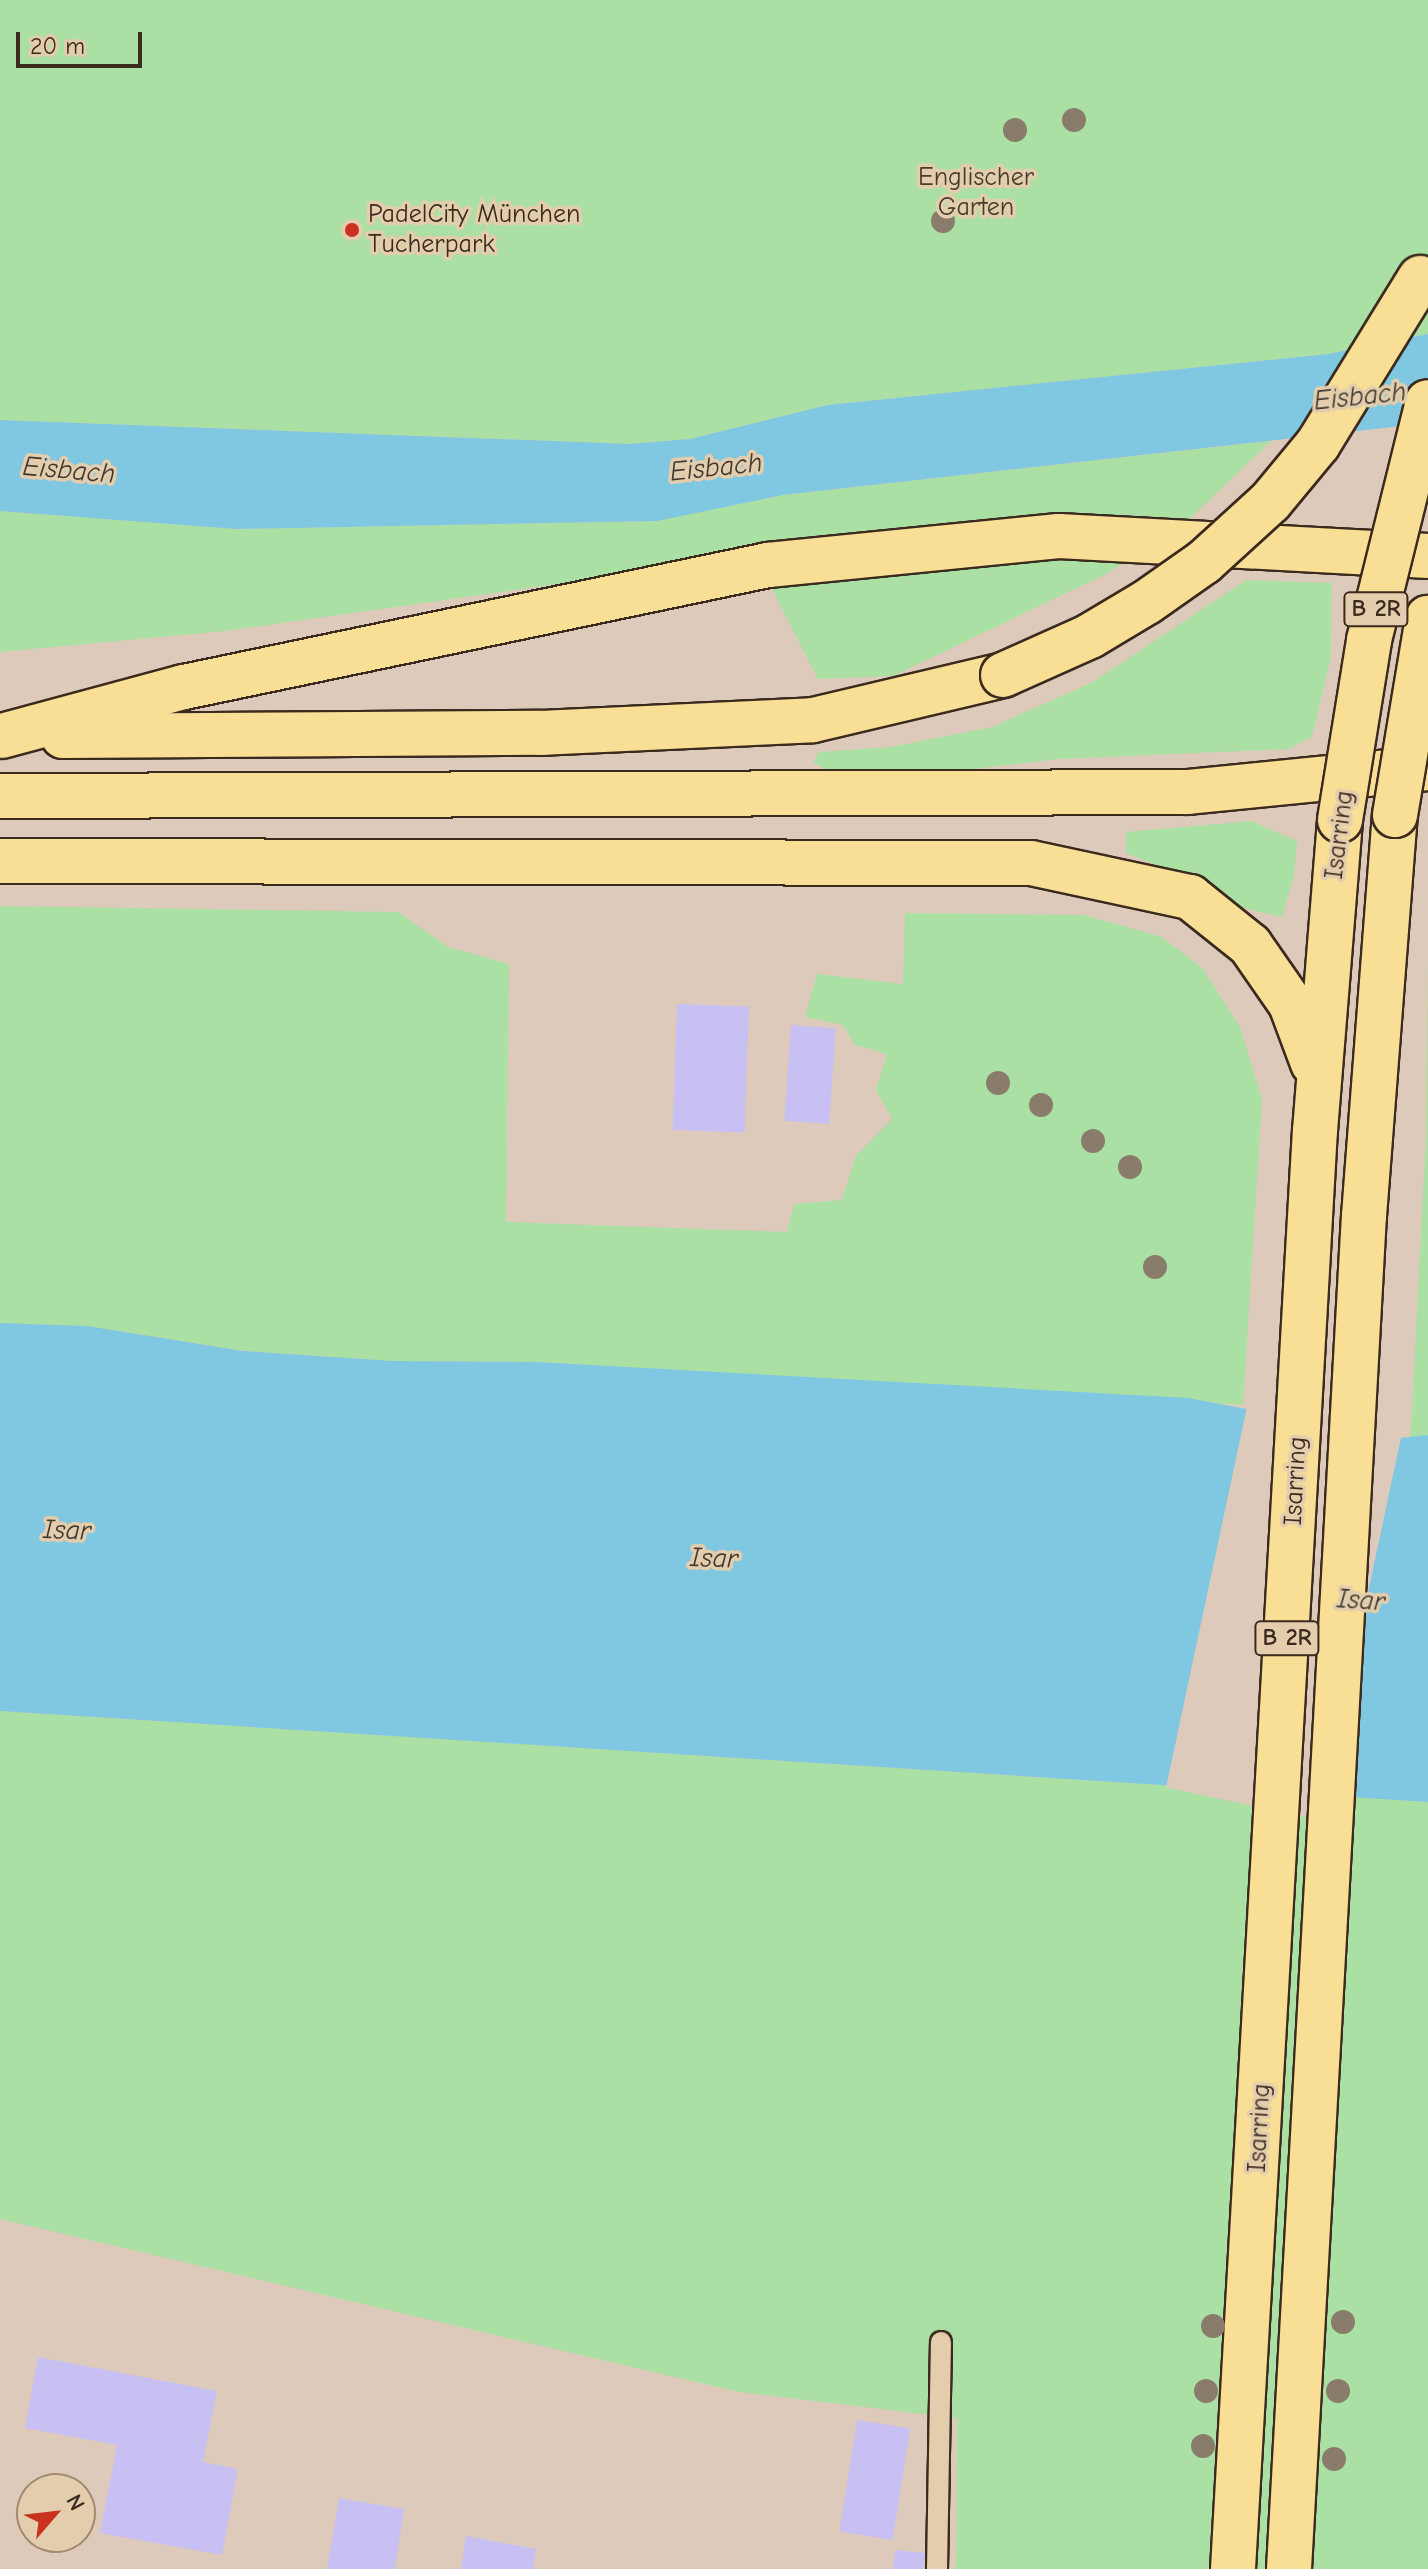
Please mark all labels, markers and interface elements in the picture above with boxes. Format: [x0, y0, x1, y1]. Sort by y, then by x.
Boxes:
scale bar [20, 16, 146, 66]
text: 20 m [30, 32, 85, 60]
park label: Englischer Garten [918, 162, 1034, 224]
place label: PadelCity München Tucherpark [368, 199, 580, 260]
marker: PadelCity München Tucherpark [343, 221, 361, 239]
water label: Eisbach [1312, 374, 1408, 418]
water label: Eisbach [668, 445, 764, 489]
water label: Eisbach [21, 449, 117, 491]
road number: B 2R [1342, 589, 1410, 629]
street label: Isarring [1319, 789, 1361, 881]
street label: Isarring [1278, 1436, 1314, 1526]
water label: Isar [42, 1512, 92, 1548]
water label: Isar [689, 1540, 739, 1576]
water label: Isar [1336, 1582, 1386, 1618]
road number: B 2R [1253, 1618, 1321, 1658]
street label: Isarring [1242, 2083, 1278, 2173]
north arrow [16, 2473, 96, 2553]
text: N [61, 2490, 90, 2515]

